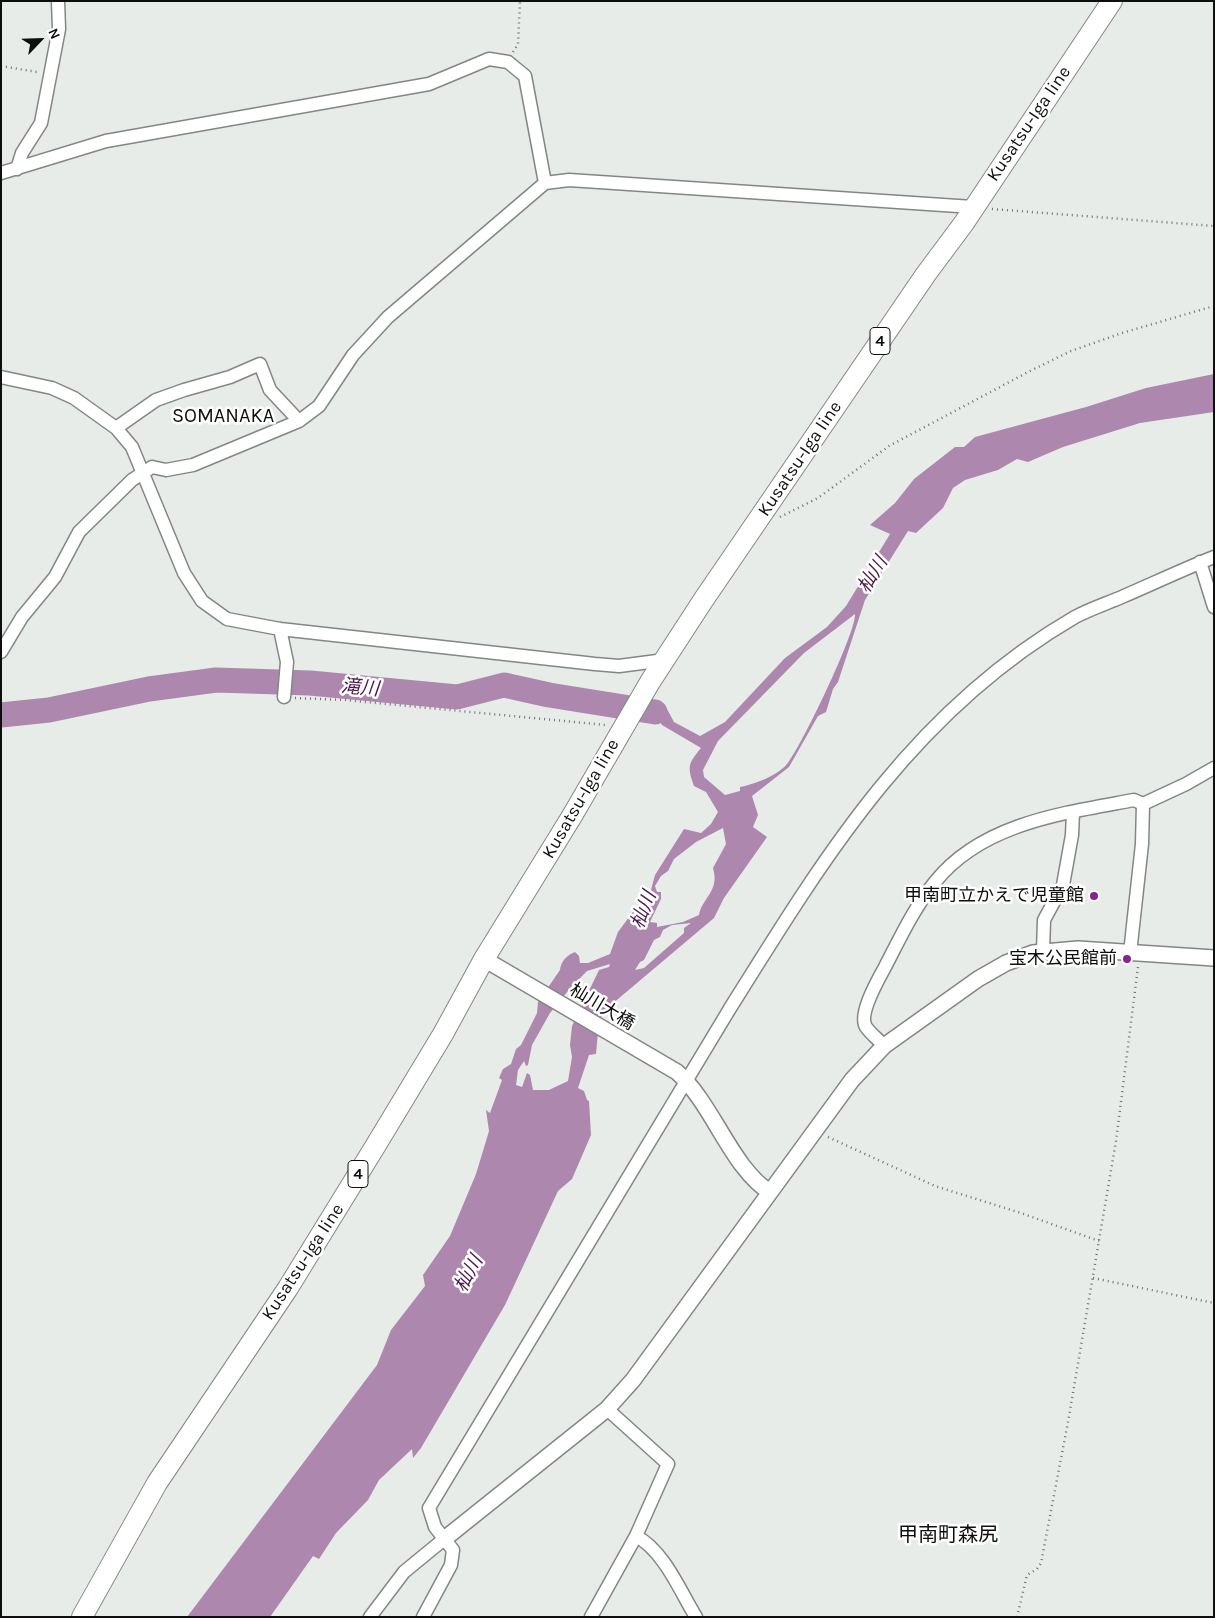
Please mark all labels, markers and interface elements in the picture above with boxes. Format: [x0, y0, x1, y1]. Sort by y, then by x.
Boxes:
north arrow [15, 15, 65, 65]
text: N [44, 26, 64, 42]
street label: Kusatsu-Iga line [982, 62, 1076, 186]
road number: 4 [870, 328, 890, 354]
street label: Kusatsu-Iga line [753, 397, 847, 521]
district label: SOMANAKA [167, 404, 279, 428]
water label: 杣川 [853, 553, 893, 597]
water label: 滝川 [340, 675, 380, 701]
street label: Kusatsu-Iga line [538, 735, 624, 863]
place label: 甲南町立かえで児童館 [904, 885, 1084, 907]
water label: 杣川 [627, 888, 661, 932]
marker: 甲南町立かえで児童館 [1088, 890, 1100, 902]
place label: 宝木公民館前 [1009, 948, 1117, 970]
marker: 宝木公民館前 [1121, 953, 1133, 965]
street label: 杣川大橋 [566, 979, 638, 1035]
road number: 4 [348, 1160, 368, 1188]
street label: Kusatsu-Iga line [257, 1200, 349, 1324]
water label: 杣川 [450, 1252, 488, 1296]
district label: 甲南町森尻 [898, 1523, 998, 1547]

